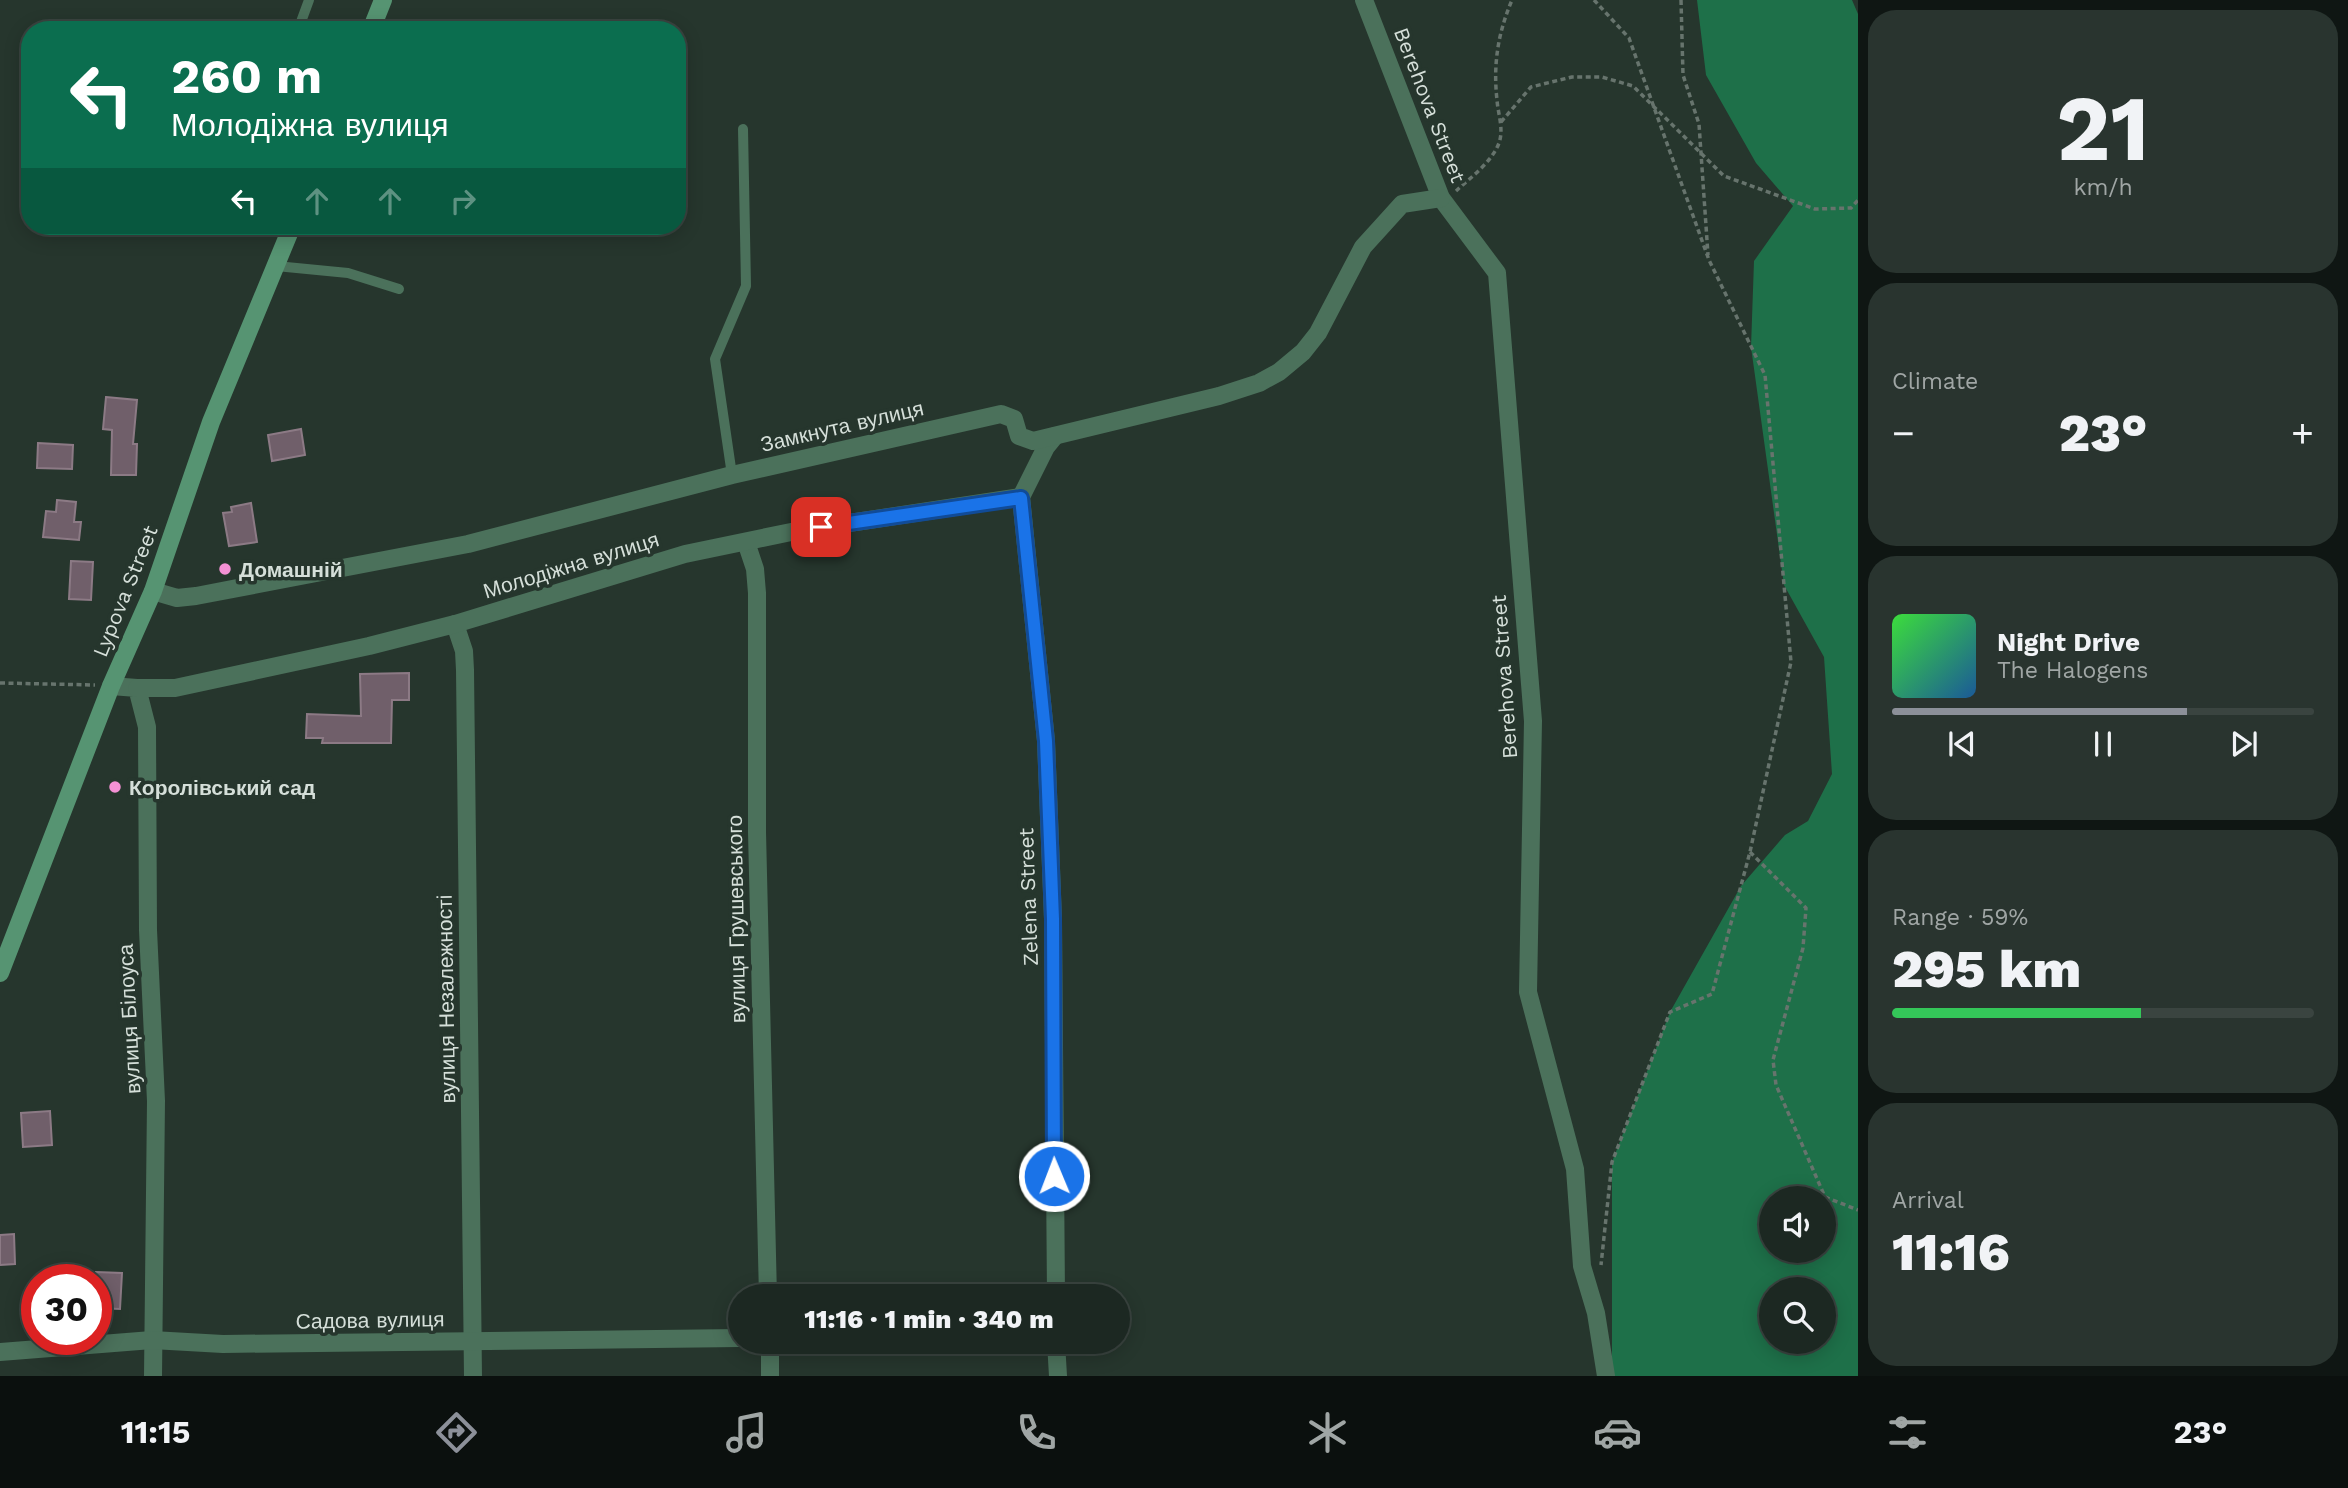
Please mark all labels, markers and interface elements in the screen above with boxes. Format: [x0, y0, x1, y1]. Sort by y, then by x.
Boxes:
street label: Berehova Street [1389, 24, 1471, 186]
text: 260 m [171, 47, 322, 105]
icon: left [56, 49, 147, 140]
text: 21 [2056, 75, 2150, 182]
text: Молодіжна вулиця [171, 106, 449, 144]
text: km/h [2073, 174, 2133, 201]
icon: left [225, 182, 263, 220]
icon: ahead [298, 182, 336, 220]
icon: ahead [371, 182, 409, 220]
icon: right [444, 182, 482, 220]
text: Climate [1892, 368, 1978, 395]
street label: Замкнута вулиця [758, 395, 926, 457]
text: 23° [2059, 403, 2147, 464]
text: − [1892, 411, 1915, 455]
text: + [2291, 411, 2314, 455]
pin [791, 497, 851, 557]
icon: arrive [802, 508, 840, 546]
street label: Lypova Street [87, 521, 163, 660]
street label: Молодіжна вулиця [480, 526, 662, 604]
place label: Домашній [239, 557, 343, 582]
marker: Домашній [217, 561, 233, 577]
street label: Berehova Street [1486, 594, 1522, 760]
text: Night Drive [1997, 627, 2140, 657]
text: The Halogens [1997, 657, 2148, 684]
icon: previous [1943, 725, 1981, 763]
icon: pause [2084, 725, 2122, 763]
icon: next [2225, 725, 2263, 763]
place label: Королівський сад [129, 775, 315, 800]
marker: Королівський сад [107, 779, 123, 795]
street label: вулиця Грушевського [722, 815, 750, 1023]
street label: Zelena Street [1013, 827, 1043, 966]
street label: вулиця Незалежності [432, 894, 460, 1104]
text: Range · 59% [1892, 904, 2028, 931]
text: 295 km [1892, 939, 2081, 1000]
street label: вулиця Білоуса [113, 943, 145, 1095]
position arrow [1017, 1139, 1091, 1213]
map controls [1759, 1186, 1836, 1354]
button: sound [1759, 1186, 1836, 1263]
text: Arrival [1892, 1187, 1964, 1214]
text: 11:16 [1892, 1222, 2010, 1283]
speed limit sign: 30 [21, 1264, 112, 1355]
button: search [1759, 1277, 1836, 1354]
text: 11:16 · 1 min · 340 m [804, 1304, 1054, 1334]
street label: Садова вулиця [295, 1306, 445, 1334]
icon: directions [432, 1408, 481, 1457]
icon: music [722, 1408, 771, 1457]
icon: phone [1012, 1408, 1061, 1457]
icon: climate [1303, 1408, 1352, 1457]
icon: car [1593, 1408, 1642, 1457]
icon: filters [1883, 1408, 1932, 1457]
text: 11:15 [121, 1413, 190, 1451]
text: 23° [2173, 1413, 2227, 1451]

